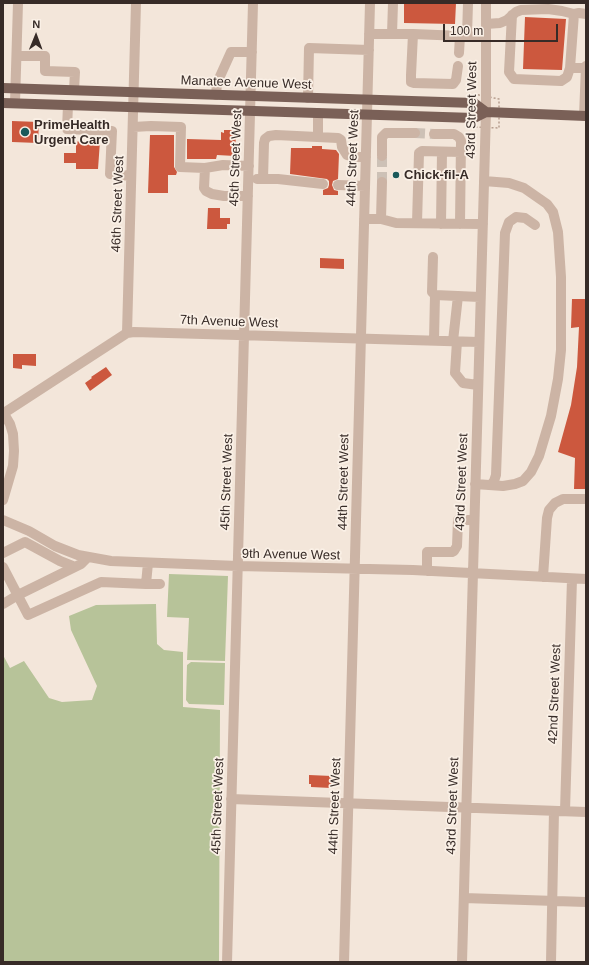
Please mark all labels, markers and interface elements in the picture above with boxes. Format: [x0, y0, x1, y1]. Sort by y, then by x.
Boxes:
north arrow [16, 16, 56, 56]
scale bar [445, 16, 560, 42]
text: N [32, 18, 40, 30]
text: 100 m [450, 24, 483, 38]
street label: 43rd Street West [463, 61, 481, 159]
street label: Manatee Avenue West [180, 73, 312, 93]
street label: 45th Street West [227, 109, 245, 207]
street label: 44th Street West [344, 109, 362, 207]
place label: PrimeHealth Urgent Care [34, 117, 110, 148]
marker: PrimeHealth Urgent Care [19, 126, 31, 138]
street label: 46th Street West [109, 155, 127, 253]
place label: Chick-fil-A [404, 167, 469, 183]
marker: Chick-fil-A [391, 170, 401, 180]
street label: 7th Avenue West [179, 312, 279, 332]
street label: 45th Street West [218, 433, 236, 531]
street label: 43rd Street West [453, 433, 471, 531]
street label: 44th Street West [335, 434, 353, 530]
street label: 9th Avenue West [242, 546, 340, 564]
street label: 42nd Street West [545, 644, 565, 744]
street label: 45th Street West [209, 757, 227, 855]
street label: 44th Street West [326, 757, 344, 855]
street label: 43rd Street West [444, 757, 462, 855]

